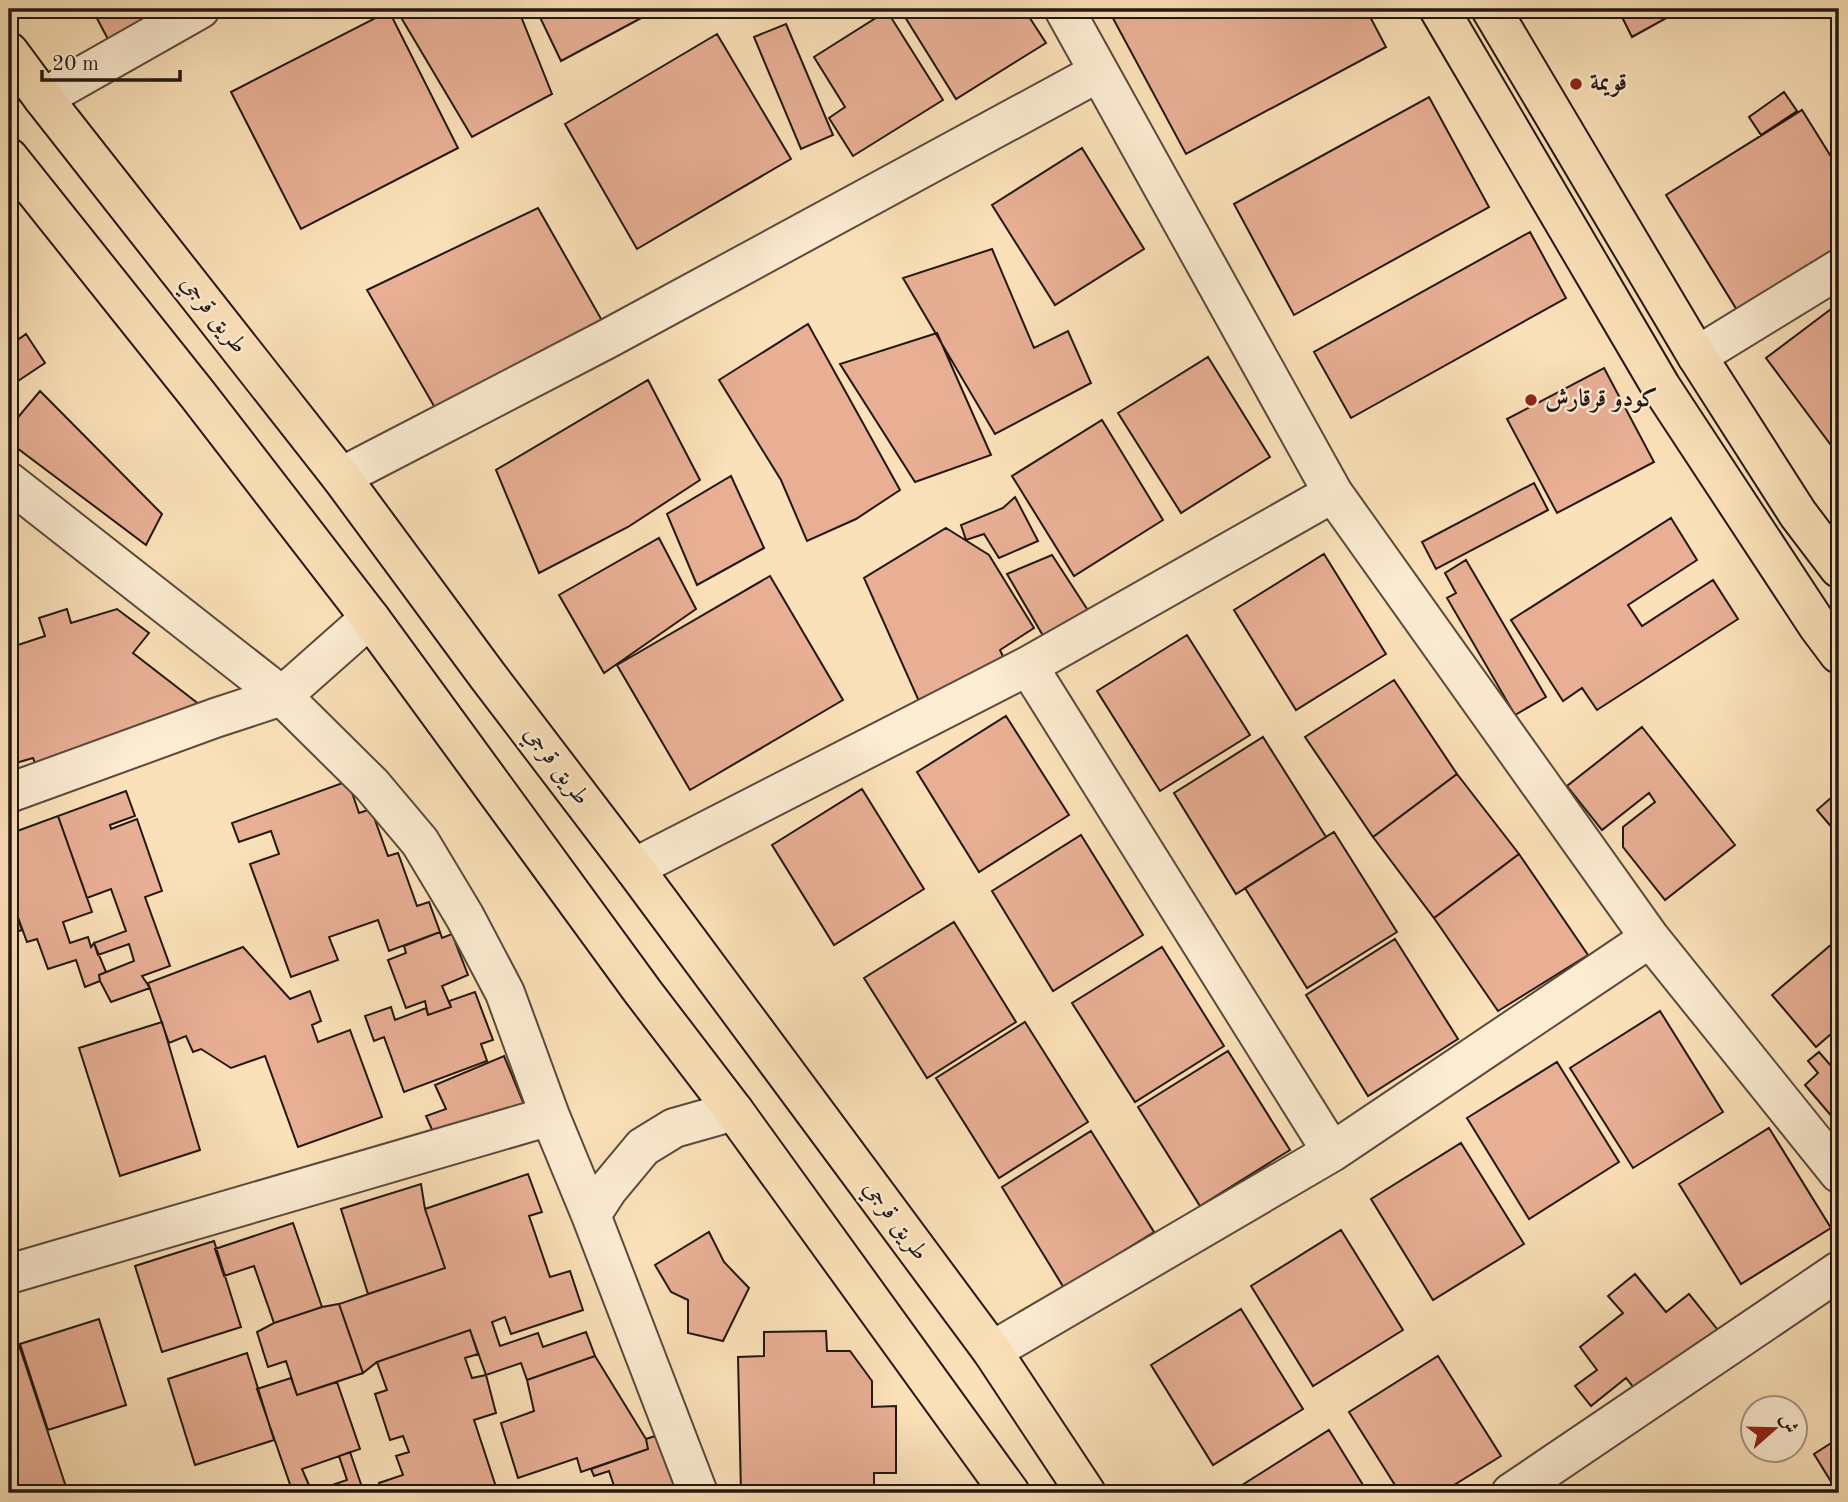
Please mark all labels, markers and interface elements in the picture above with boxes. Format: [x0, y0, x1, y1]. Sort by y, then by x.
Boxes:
scale bar [42, 38, 180, 82]
text: 20 m [52, 54, 99, 75]
place label: قويمة [1590, 72, 1627, 97]
marker: قويمة [1568, 76, 1584, 92]
street label: طريق قرجي [171, 271, 251, 362]
place label: كودو قرقارش [1545, 387, 1658, 413]
marker: كودو قرقارش [1523, 392, 1539, 408]
street label: طريق قرجي [515, 722, 593, 813]
street label: طريق قرجي [854, 1177, 932, 1268]
north arrow [1740, 1394, 1810, 1464]
text: ش [1775, 1412, 1800, 1436]

